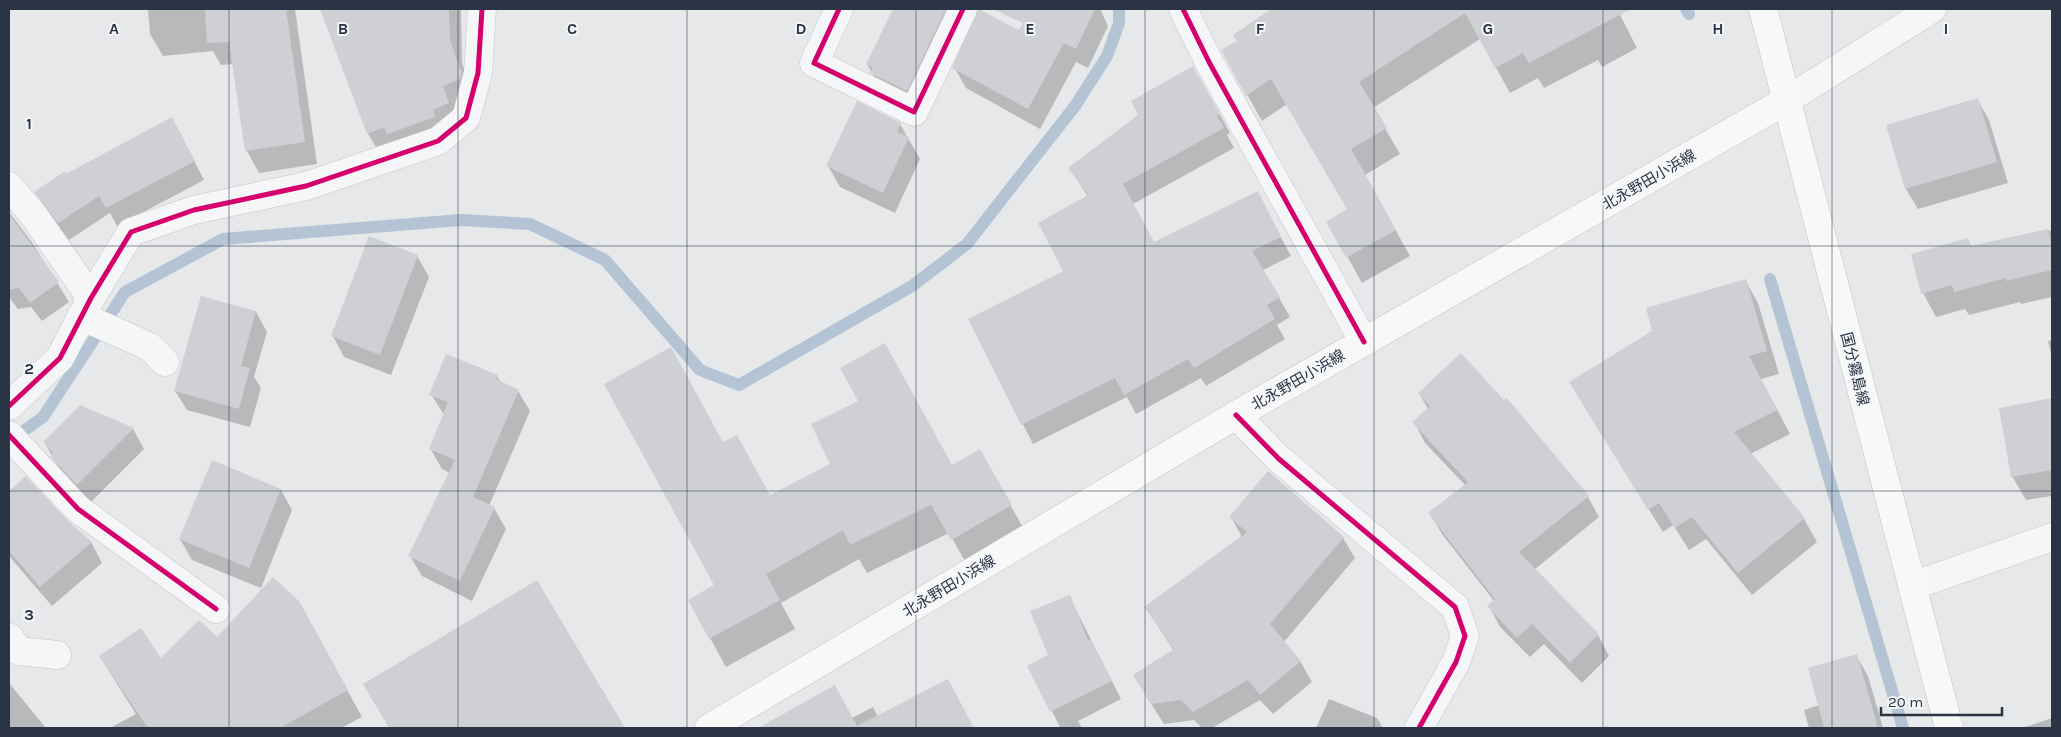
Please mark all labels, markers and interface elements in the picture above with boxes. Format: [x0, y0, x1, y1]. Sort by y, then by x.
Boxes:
text: A [109, 19, 119, 38]
text: B [338, 19, 348, 38]
text: C [567, 19, 577, 38]
text: D [796, 19, 807, 38]
text: E [1025, 19, 1035, 38]
text: F [1256, 19, 1265, 38]
text: G [1483, 19, 1493, 38]
text: H [1712, 19, 1724, 38]
text: I [1944, 19, 1948, 38]
text: 1 [26, 114, 32, 133]
street label: 北永野田小浜線 [1599, 146, 1699, 214]
street label: 国分霧島線 [1837, 330, 1873, 408]
street label: 北永野田小浜線 [1248, 346, 1348, 414]
text: 2 [24, 359, 34, 378]
street label: 北永野田小浜線 [899, 551, 999, 621]
text: 3 [24, 605, 34, 624]
scale bar [1881, 684, 2002, 716]
text: 20 m [1888, 693, 1923, 711]

